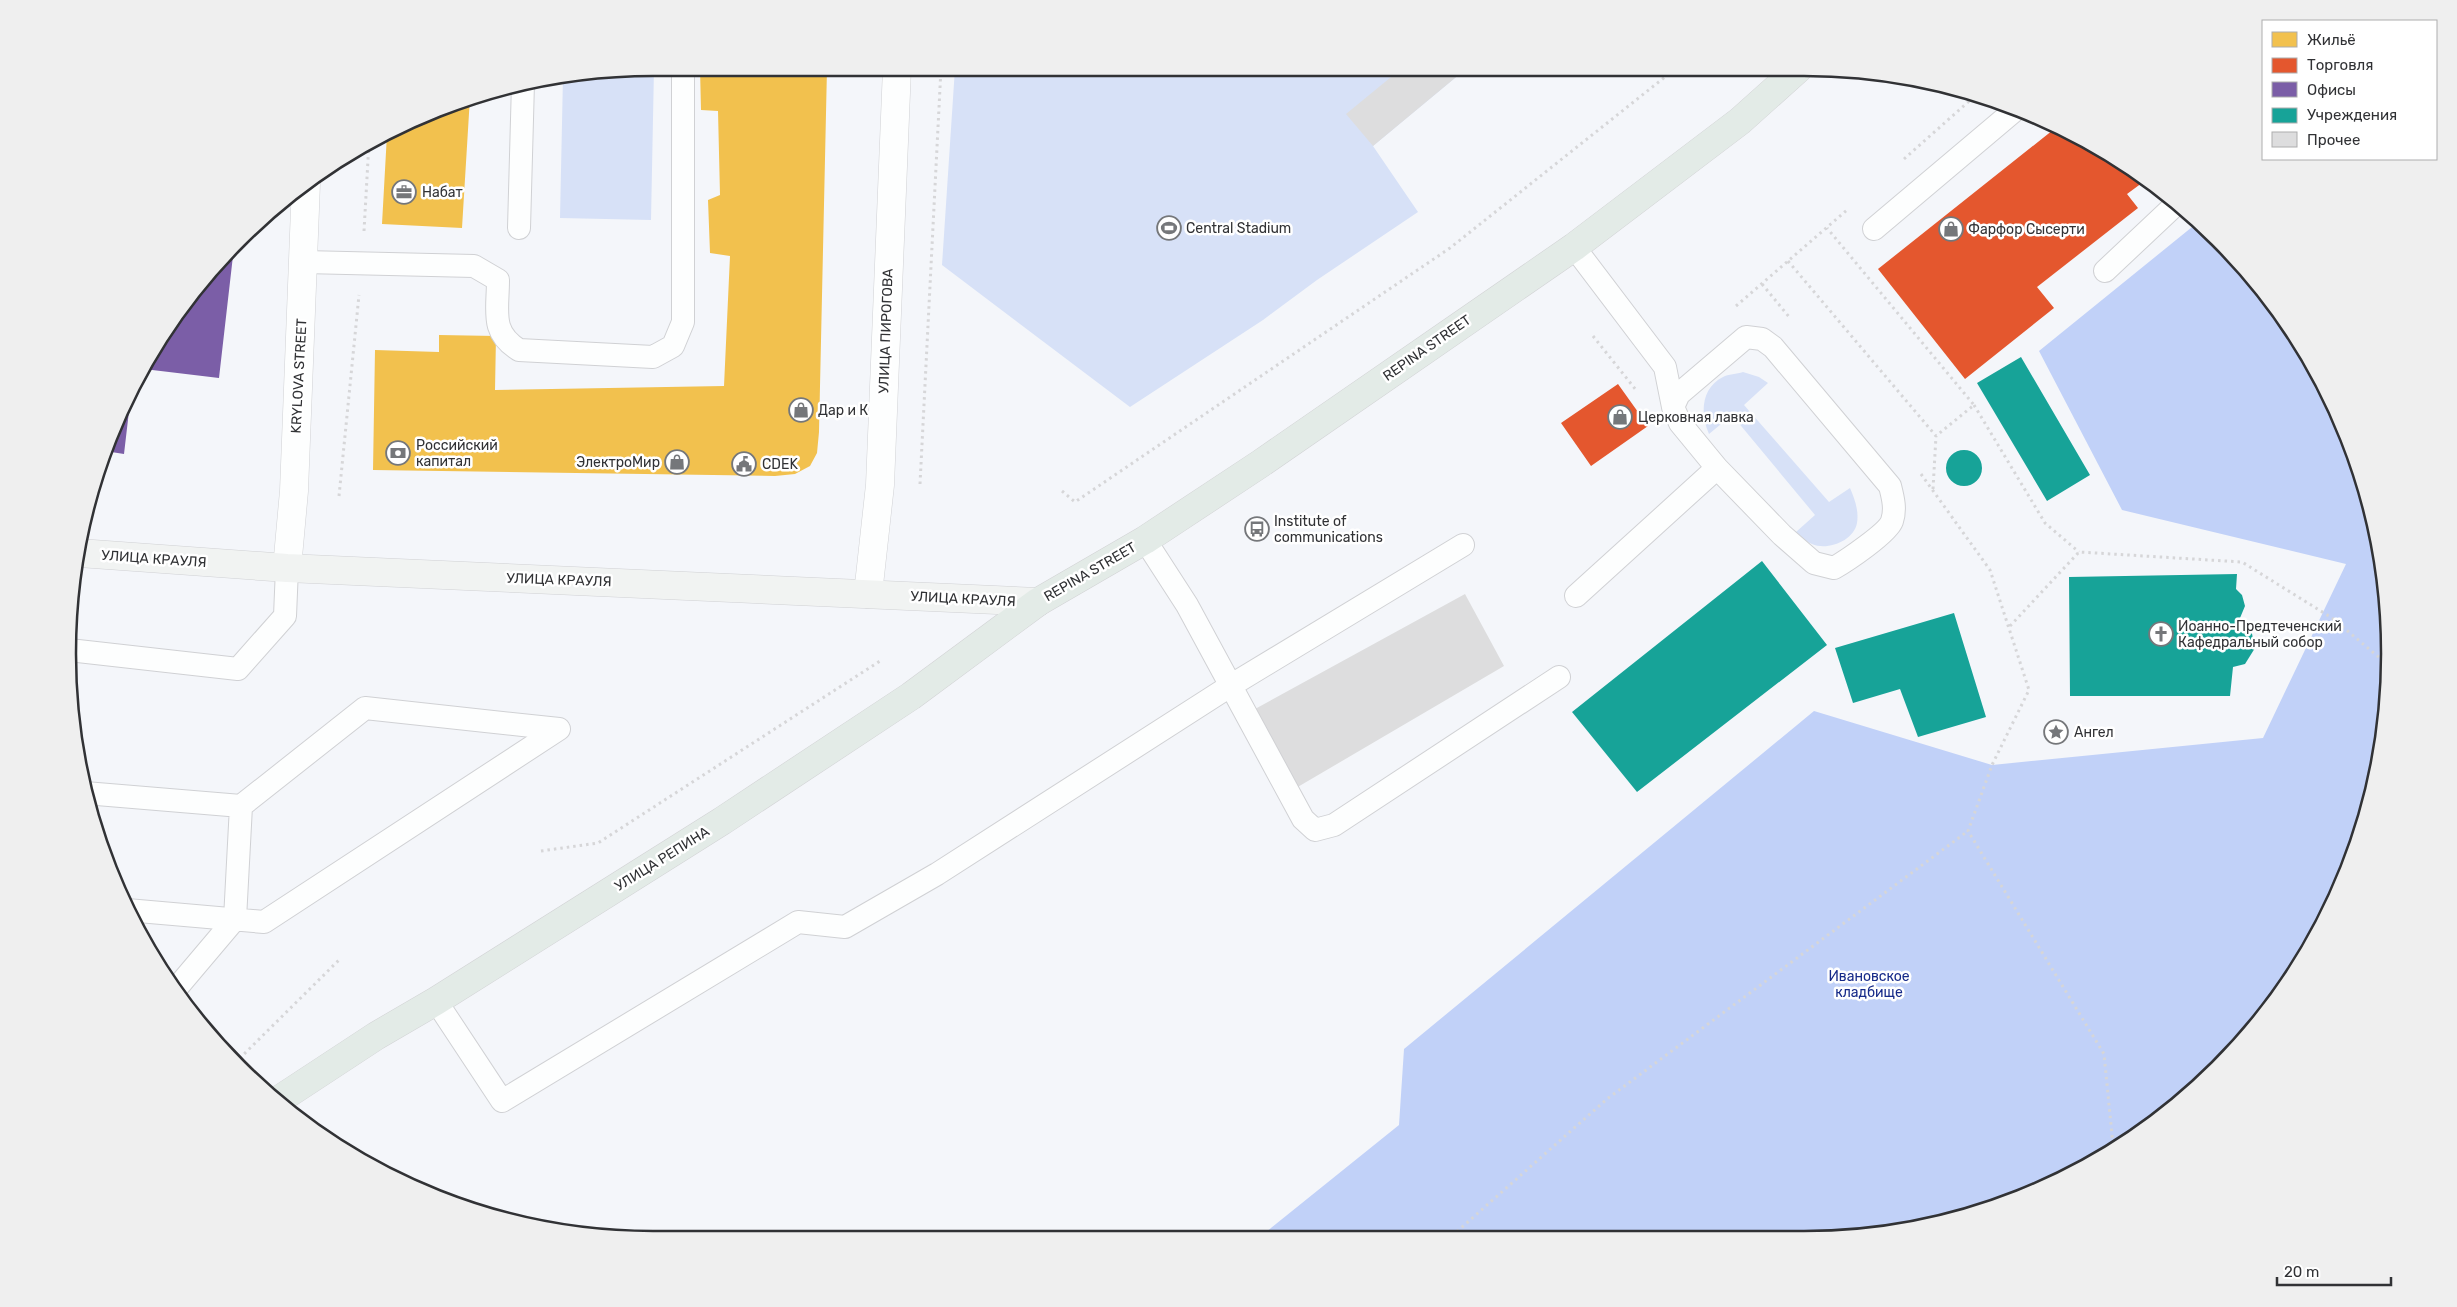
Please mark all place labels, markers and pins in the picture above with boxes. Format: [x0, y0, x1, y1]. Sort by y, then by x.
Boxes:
office icon: Набат [391, 179, 417, 205]
place label: Набат [422, 184, 463, 201]
sports icon: Central Stadium [1156, 215, 1182, 241]
shop icon: Фарфор Сысерти [1938, 216, 1964, 242]
place label: Central Stadium [1186, 220, 1291, 237]
place label: Фарфор Сысерти [1968, 221, 2085, 238]
shop icon: Дар и К [788, 397, 814, 423]
place label: Дар и К [818, 402, 868, 419]
shop icon: Церковная лавка [1607, 404, 1633, 430]
place label: Церковная лавка [1638, 409, 1754, 426]
place label: Российский капитал [416, 437, 498, 470]
bank icon: Российский капитал [385, 440, 411, 466]
shop icon: ЭлектроМир [664, 449, 690, 475]
public building icon: CDEK [731, 451, 757, 477]
place label: ЭлектроМир [576, 454, 660, 471]
place label: CDEK [762, 456, 798, 473]
place label: Institute of communications [1274, 513, 1383, 546]
bus stop icon: Institute of communications [1244, 516, 1270, 542]
place label: Иоанно-Предтеченский Кафедральный собор [2178, 618, 2342, 651]
church icon: Иоанно-Предтеченский Кафедральный собор [2148, 621, 2174, 647]
place icon: Ангел [2043, 719, 2069, 745]
place label: Ангел [2074, 724, 2114, 741]

